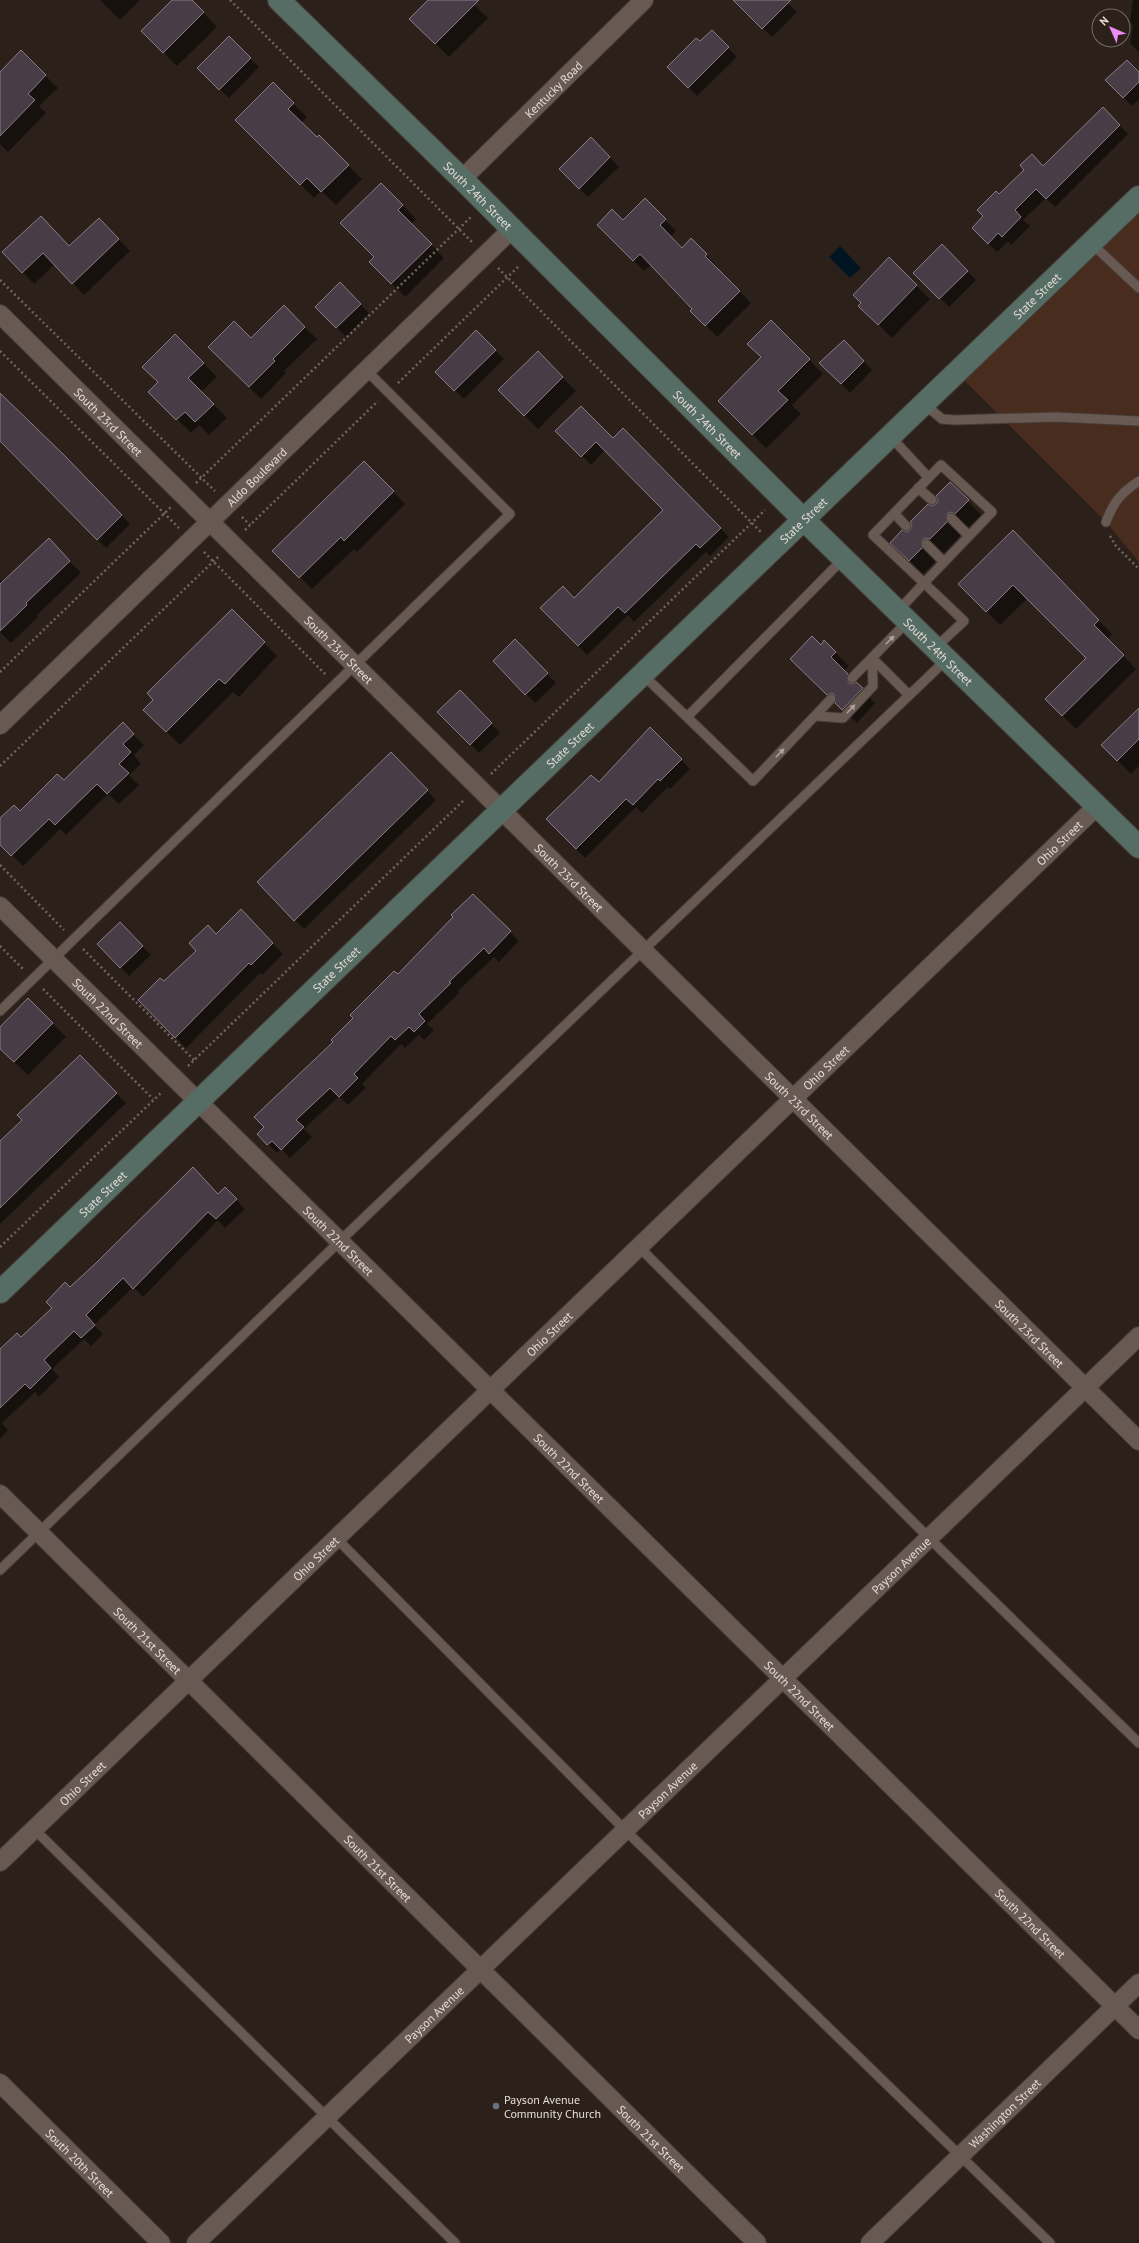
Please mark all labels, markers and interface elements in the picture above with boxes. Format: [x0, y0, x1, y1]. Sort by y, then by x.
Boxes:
north arrow [1091, 8, 1131, 48]
text: N [1096, 13, 1111, 28]
street label: Kentucky Road [521, 58, 585, 121]
street label: South 24th Street [441, 158, 516, 233]
street label: State Street [1010, 269, 1064, 322]
street label: South 23rd Street [71, 384, 146, 459]
street label: South 24th Street [670, 387, 745, 461]
street label: Aldo Boulevard [223, 444, 290, 509]
street label: State Street [776, 494, 830, 546]
street label: South 23rd Street [302, 612, 377, 687]
street label: South 24th Street [901, 614, 976, 688]
one-way arrow [885, 635, 895, 645]
one-way arrow [846, 704, 856, 714]
street label: State Street [543, 718, 596, 771]
one-way arrow [775, 748, 785, 758]
street label: Ohio Street [1033, 817, 1085, 868]
street label: South 23rd Street [532, 840, 607, 915]
street label: State Street [309, 943, 363, 995]
street label: South 22nd Street [70, 975, 147, 1051]
street label: Ohio Street [799, 1042, 852, 1093]
street label: South 23rd Street [762, 1068, 837, 1143]
street label: State Street [75, 1167, 129, 1220]
street label: South 22nd Street [300, 1202, 377, 1278]
street label: South 23rd Street [992, 1296, 1068, 1370]
street label: Ohio Street [523, 1308, 575, 1359]
street label: South 22nd Street [531, 1430, 608, 1506]
street label: Ohio Street [289, 1533, 342, 1584]
street label: Payson Avenue [868, 1533, 934, 1597]
street label: South 21st Street [111, 1604, 185, 1677]
street label: South 22nd Street [762, 1657, 838, 1734]
street label: Ohio Street [56, 1757, 108, 1809]
street label: Payson Avenue [635, 1758, 700, 1821]
street label: South 21st Street [341, 1831, 415, 1905]
street label: South 22nd Street [992, 1885, 1069, 1961]
street label: Payson Avenue [401, 1982, 467, 2046]
street label: Washington Street [965, 2075, 1044, 2151]
place label: Payson Avenue Community Church [504, 2092, 601, 2121]
marker: Payson Avenue Community Church [491, 2101, 501, 2111]
street label: South 21st Street [614, 2102, 688, 2175]
street label: South 20th Street [43, 2125, 118, 2200]

